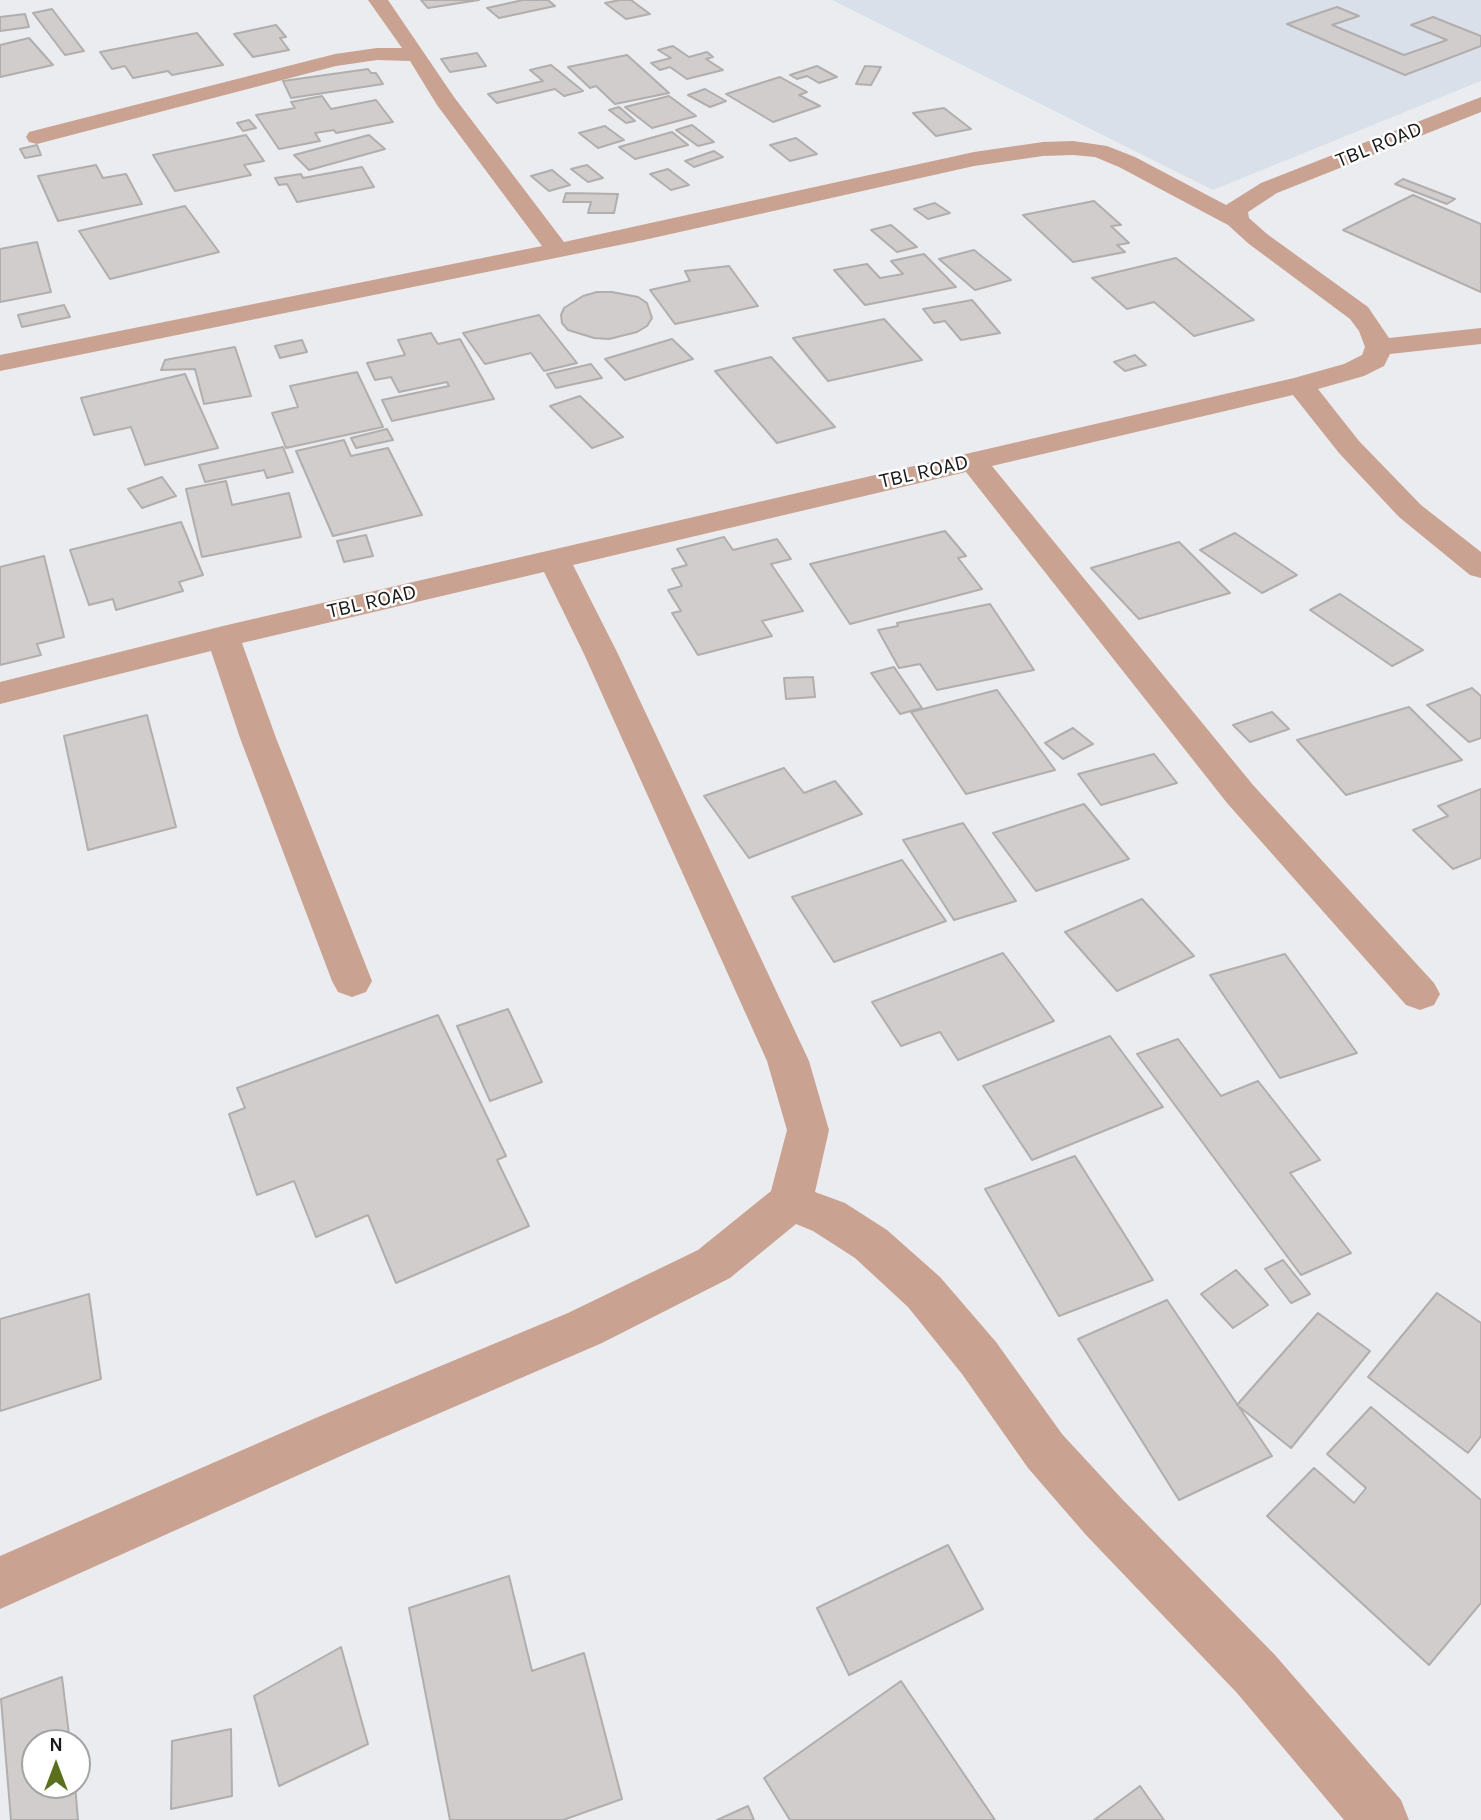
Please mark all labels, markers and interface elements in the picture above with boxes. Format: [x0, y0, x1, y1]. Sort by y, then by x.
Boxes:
street label: TBL ROAD [1332, 116, 1426, 174]
street label: TBL ROAD [877, 450, 971, 494]
street label: TBL ROAD [325, 580, 419, 624]
north arrow [21, 1729, 91, 1799]
text: N [49, 1734, 63, 1756]

